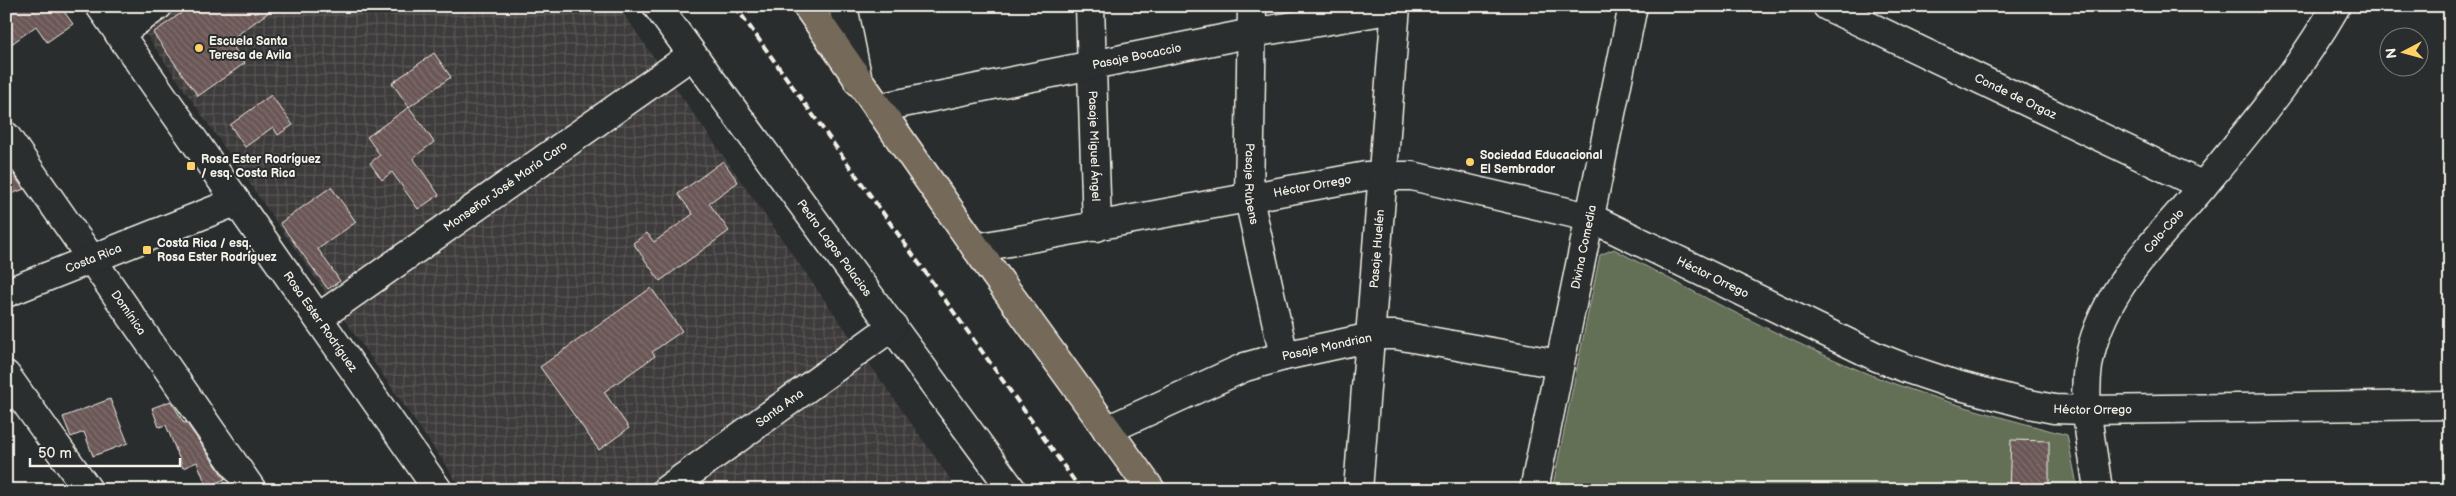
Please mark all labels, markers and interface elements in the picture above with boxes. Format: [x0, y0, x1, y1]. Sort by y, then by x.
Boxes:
north arrow [2378, 28, 2428, 78]
place label: Escuela Santa Teresa de Avila [209, 34, 292, 63]
street label: Pasaje Bocaccio [1091, 40, 1183, 72]
marker: Escuela Santa Teresa de Avila [193, 42, 205, 54]
text: N [2383, 47, 2401, 59]
street label: Conde de Orgaz [1972, 70, 2059, 122]
street label: Pasaje Miguel Ángel [1085, 90, 1105, 201]
street label: Monseñor José María Caro [441, 138, 570, 235]
street label: Pasaje Rubens [1242, 143, 1262, 226]
place label: Sociedad Educacional El Sembrador [1480, 148, 1602, 177]
place label: Rosa Ester Rodríguez / esq. Costa Rica [201, 152, 321, 181]
marker: Sociedad Educacional El Sembrador [1464, 156, 1476, 168]
marker: Rosa Ester Rodríguez / esq. Costa Rica [185, 160, 197, 172]
street label: Héctor Orrego [1272, 171, 1353, 200]
street label: Pedro Lagos Palacios [794, 196, 875, 299]
street label: Divina Comedia [1568, 203, 1600, 290]
street label: Colo-Colo [2140, 206, 2187, 256]
street label: Pasaje Huelén [1366, 209, 1388, 289]
place label: Costa Rica / esq. Rosa Ester Rodríguez [157, 236, 277, 265]
street label: Costa Rica [63, 240, 124, 276]
marker: Costa Rica / esq. Rosa Ester Rodríguez [141, 244, 153, 256]
street label: Héctor Orrego [1674, 253, 1752, 301]
street label: Rosa Ester Rodríguez [280, 268, 361, 375]
street label: Domínica [108, 287, 150, 338]
street label: Pasaje Mondrian [1281, 330, 1373, 364]
street label: Santa Ana [753, 386, 806, 430]
street label: Héctor Orrego [2053, 401, 2132, 418]
scale bar [30, 436, 180, 468]
text: 50 m [38, 444, 72, 463]

